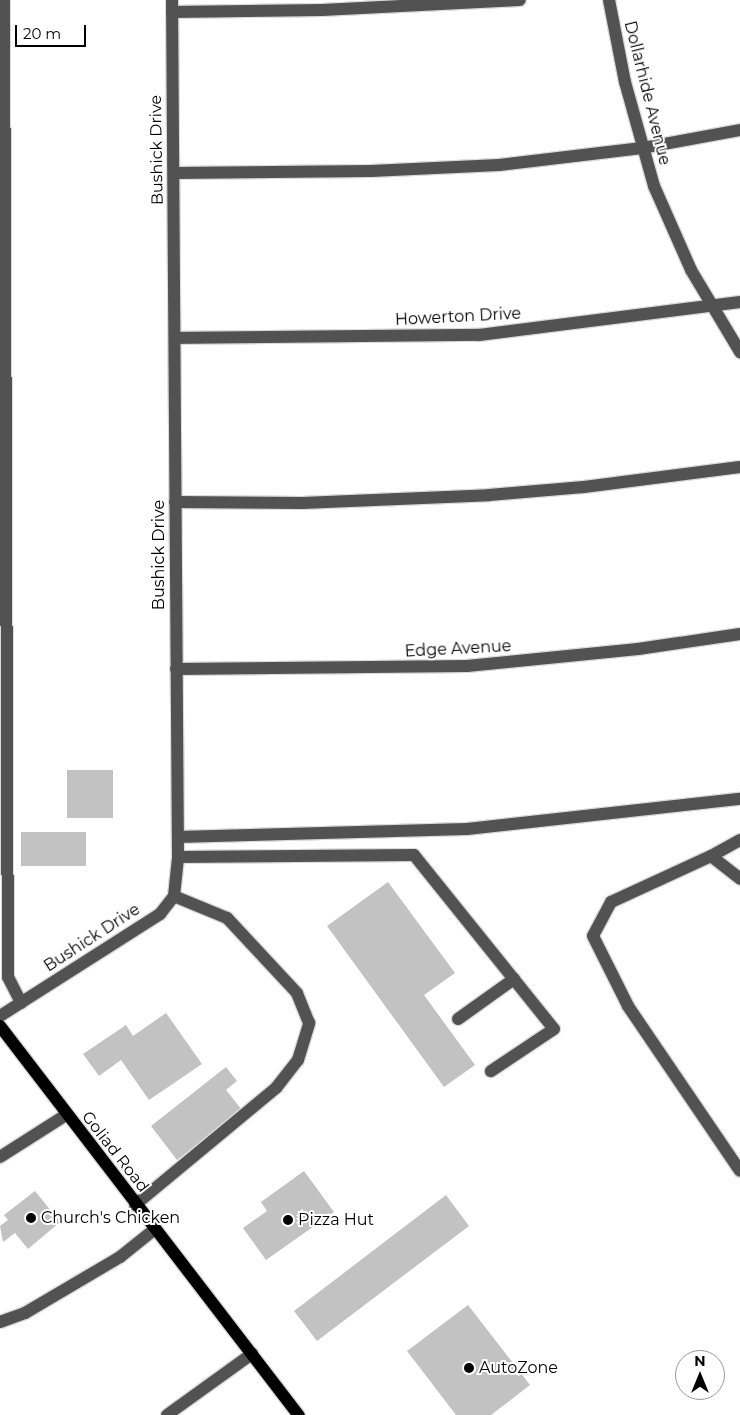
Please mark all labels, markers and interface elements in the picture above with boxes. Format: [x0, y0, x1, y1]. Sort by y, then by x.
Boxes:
scale bar [18, 15, 89, 47]
street label: Dollarhide Avenue [620, 19, 674, 167]
text: 20 m [23, 24, 61, 43]
street label: Bushick Drive [146, 95, 168, 205]
street label: Howerton Drive [395, 304, 521, 330]
street label: Bushick Drive [149, 500, 169, 610]
street label: Edge Avenue [404, 637, 512, 661]
street label: Bushick Drive [41, 900, 143, 976]
street label: Goliad Road [77, 1108, 153, 1196]
place label: Church's Chicken [41, 1208, 180, 1228]
place label: Pizza Hut [298, 1210, 374, 1230]
marker: Church's Chicken [25, 1212, 37, 1224]
marker: Pizza Hut [282, 1214, 294, 1226]
north arrow [675, 1350, 725, 1400]
text: N [694, 1352, 706, 1370]
place label: AutoZone [479, 1358, 558, 1378]
marker: AutoZone [463, 1362, 475, 1374]

